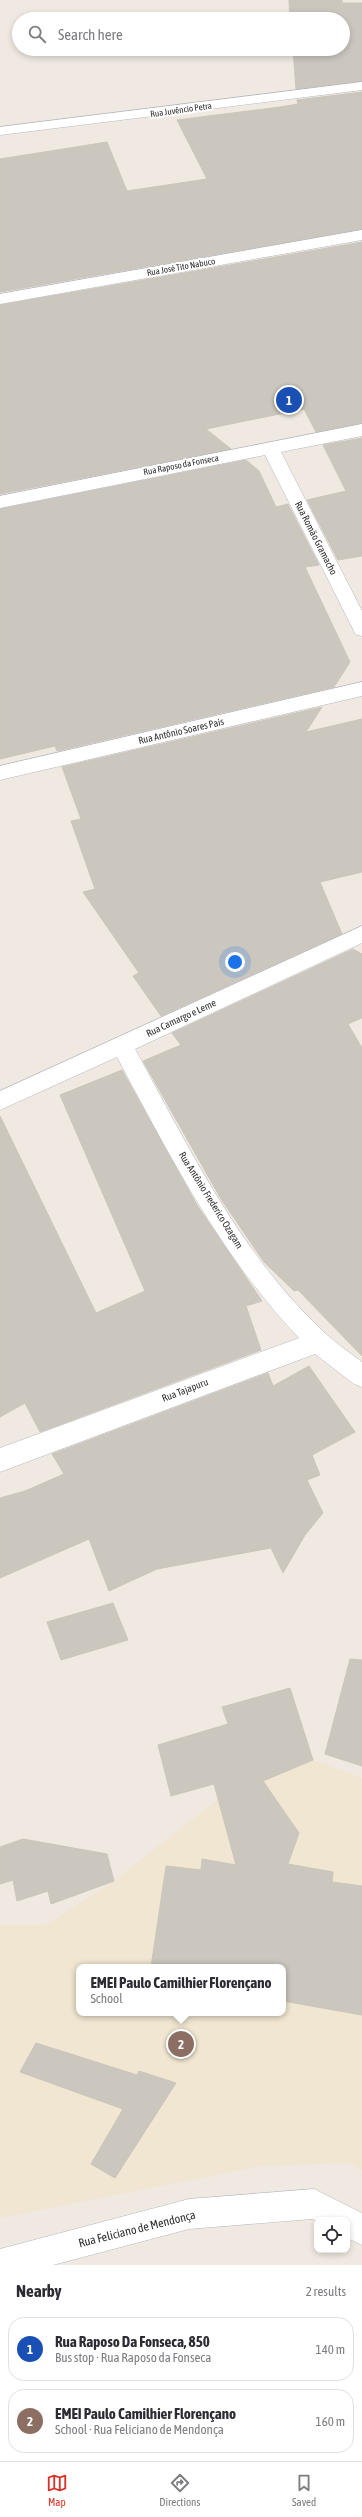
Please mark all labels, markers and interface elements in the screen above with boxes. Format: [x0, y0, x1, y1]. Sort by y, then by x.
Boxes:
search box [12, 12, 350, 56]
icon: search [26, 23, 48, 45]
text: Search here [58, 26, 123, 43]
street label: Rua Juvêncio Petra [150, 101, 212, 119]
street label: Rua José Tito Nabuco [146, 256, 216, 278]
pin: 1 [276, 385, 302, 415]
street label: Rua Raposo da Fonseca [142, 453, 220, 477]
street label: Rua Romão Gramacho [293, 499, 339, 577]
street label: Rua Antônio Soares Pais [137, 716, 225, 746]
your location [225, 952, 245, 972]
street label: Rua Camargo e Leme [144, 997, 218, 1039]
street label: Rua Antônio Frederico Ozagam [177, 1150, 245, 1250]
street label: Rua Tajapuru [160, 1376, 210, 1404]
popup [76, 1964, 286, 2016]
text: EMEI Paulo Camilhier Florençano [90, 1974, 272, 1991]
text: School [90, 1991, 123, 2006]
pin: 2 [168, 2029, 194, 2059]
street label: Rua Feliciano de Mendonça [77, 2208, 197, 2250]
map controls [314, 2217, 350, 2253]
button: locate [314, 2217, 350, 2253]
text: Nearby [16, 2281, 62, 2301]
text: 2 results [306, 2284, 346, 2299]
text: Rua Raposo Da Fonseca, 850 [55, 2333, 210, 2350]
text: 1 [27, 2342, 33, 2357]
text: 140 m [316, 2342, 345, 2357]
text: Bus stop · Rua Raposo da Fonseca [55, 2350, 211, 2365]
text: EMEI Paulo Camilhier Florençano [55, 2405, 236, 2422]
text: 2 [27, 2414, 33, 2429]
text: 160 m [316, 2414, 345, 2429]
text: School · Rua Feliciano de Mendonça [55, 2422, 224, 2437]
tab: Map [46, 2472, 68, 2508]
tab: Directions [159, 2472, 200, 2508]
tab: Saved [292, 2472, 316, 2508]

